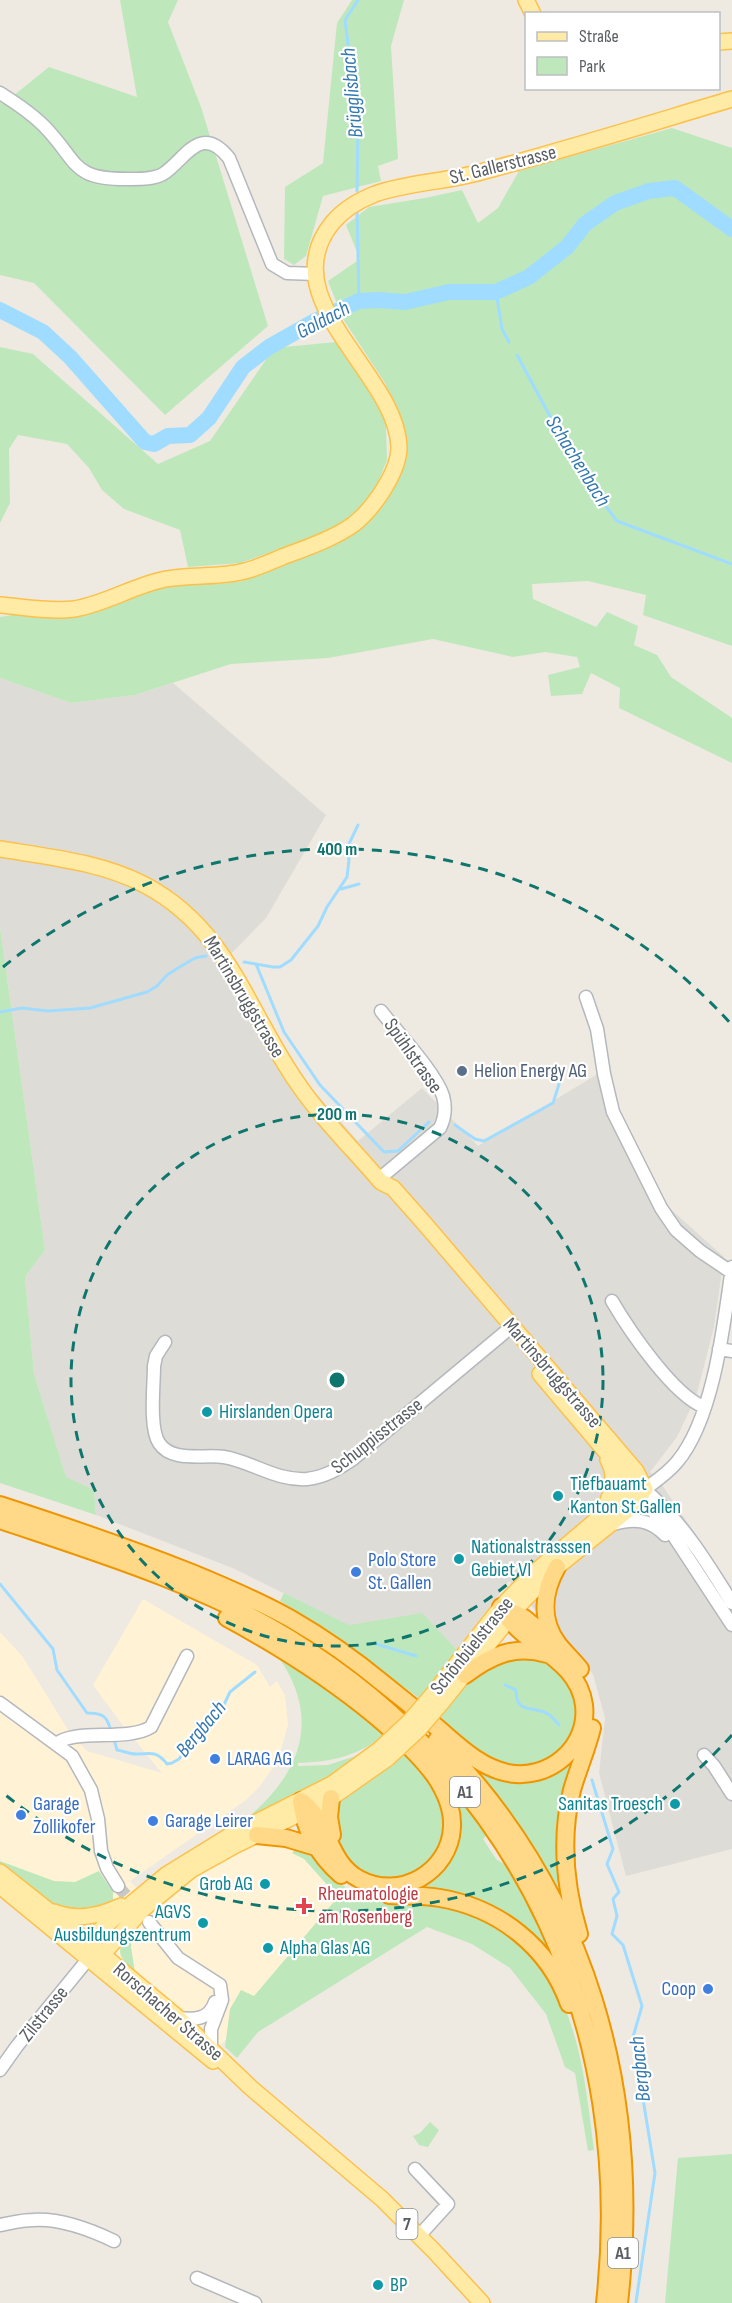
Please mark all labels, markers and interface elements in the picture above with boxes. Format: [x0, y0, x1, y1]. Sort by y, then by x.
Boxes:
legend [525, 12, 720, 90]
text: Straße [579, 26, 619, 47]
water label: Brügglisbach [336, 47, 368, 139]
text: Park [579, 56, 605, 77]
street label: St. Gallerstrasse [447, 140, 559, 190]
water label: Goldach [292, 296, 354, 344]
water label: Schachenbach [540, 411, 616, 511]
text: 400 m [317, 839, 357, 860]
street label: Martinsbruggstrasse [198, 932, 290, 1062]
street label: Spühlstrasse [378, 1014, 448, 1098]
place label: Helion Energy AG [474, 1059, 587, 1083]
marker: Helion Energy AG [455, 1064, 469, 1078]
text: 200 m [317, 1104, 357, 1125]
street label: Martinsbruggstrasse [498, 1313, 606, 1433]
centre of rings [327, 1370, 347, 1390]
street label: Schuppisstrasse [327, 1393, 427, 1479]
place label: Hirslanden Opera [219, 1400, 333, 1424]
marker: Hirslanden Opera [200, 1405, 214, 1419]
place label: Tiefbauamt Kanton St.Gallen [570, 1472, 681, 1519]
marker: Tiefbauamt Kanton St.Gallen [551, 1489, 565, 1503]
place label: Nationalstrasssen Gebiet VI [471, 1535, 591, 1582]
place label: Polo Store St. Gallen [368, 1548, 436, 1595]
marker: Nationalstrasssen Gebiet VI [452, 1552, 466, 1566]
marker: Polo Store St. Gallen [349, 1565, 363, 1579]
street label: Schönbüelstrasse [425, 1592, 519, 1700]
water label: Bergbach [170, 1696, 232, 1762]
place label: LARAG AG [227, 1747, 292, 1771]
marker: LARAG AG [208, 1752, 222, 1766]
road number: A1 [450, 1777, 480, 1807]
place label: Garage Zollikofer [33, 1792, 96, 1839]
place label: Sanitas Troesch [558, 1792, 663, 1816]
marker: Sanitas Troesch [668, 1797, 682, 1811]
marker: Garage Zollikofer [14, 1808, 28, 1822]
place label: Garage Leirer [165, 1809, 253, 1833]
marker: Garage Leirer [146, 1814, 160, 1828]
place label: Grob AG [199, 1872, 253, 1896]
marker: Grob AG [258, 1877, 272, 1891]
place label: Rheumatologie am Rosenberg [318, 1882, 419, 1929]
marker: Rheumatologie am Rosenberg [295, 1897, 313, 1915]
place label: AGVS Ausbildungszentrum [53, 1900, 191, 1947]
marker: AGVS Ausbildungszentrum [196, 1916, 210, 1930]
place label: Alpha Glas AG [279, 1936, 370, 1960]
marker: Alpha Glas AG [261, 1941, 275, 1955]
street label: Rorschacher Strasse [108, 1958, 228, 2066]
place label: Coop [662, 1977, 696, 2001]
street label: Zilstrasse [14, 1981, 74, 2047]
marker: Coop [701, 1982, 715, 1996]
water label: Bergbach [624, 2035, 656, 2103]
road number: 7 [396, 2209, 418, 2239]
road number: A1 [608, 2238, 638, 2268]
place label: BP [390, 2273, 407, 2297]
marker: BP [371, 2278, 385, 2292]

